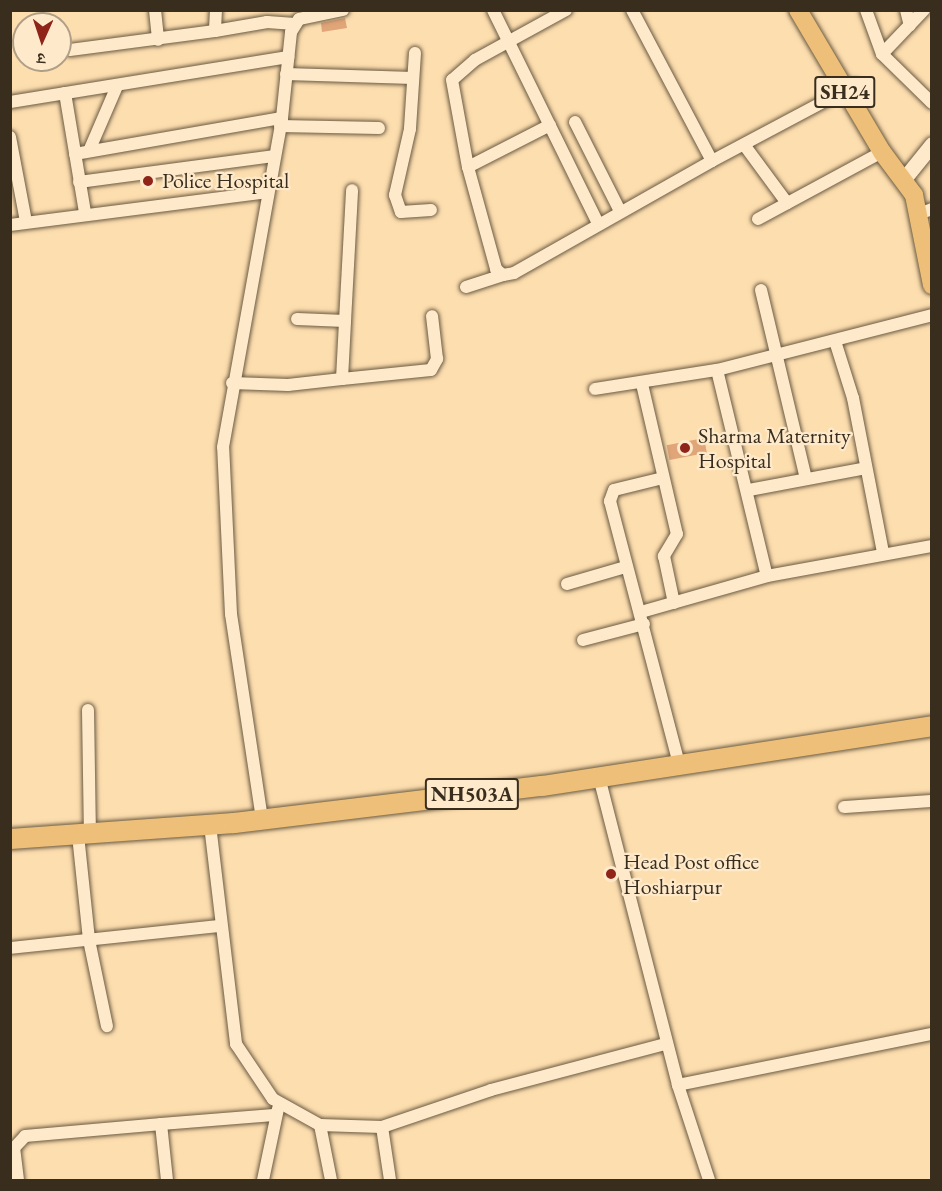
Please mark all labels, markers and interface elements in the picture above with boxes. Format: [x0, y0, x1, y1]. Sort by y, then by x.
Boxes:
north arrow [12, 12, 72, 72]
text: उ [37, 48, 46, 69]
road number: SH24 [814, 74, 876, 110]
place label: Police Hospital [162, 168, 289, 194]
marker: Police Hospital [139, 172, 157, 190]
place label: Sharma Maternity Hospital [698, 422, 851, 474]
marker: Sharma Maternity Hospital [676, 439, 694, 457]
road number: NH503A [424, 776, 520, 812]
place label: Head Post office Hoshiarpur [623, 848, 759, 900]
marker: Head Post office Hoshiarpur [604, 867, 618, 881]

